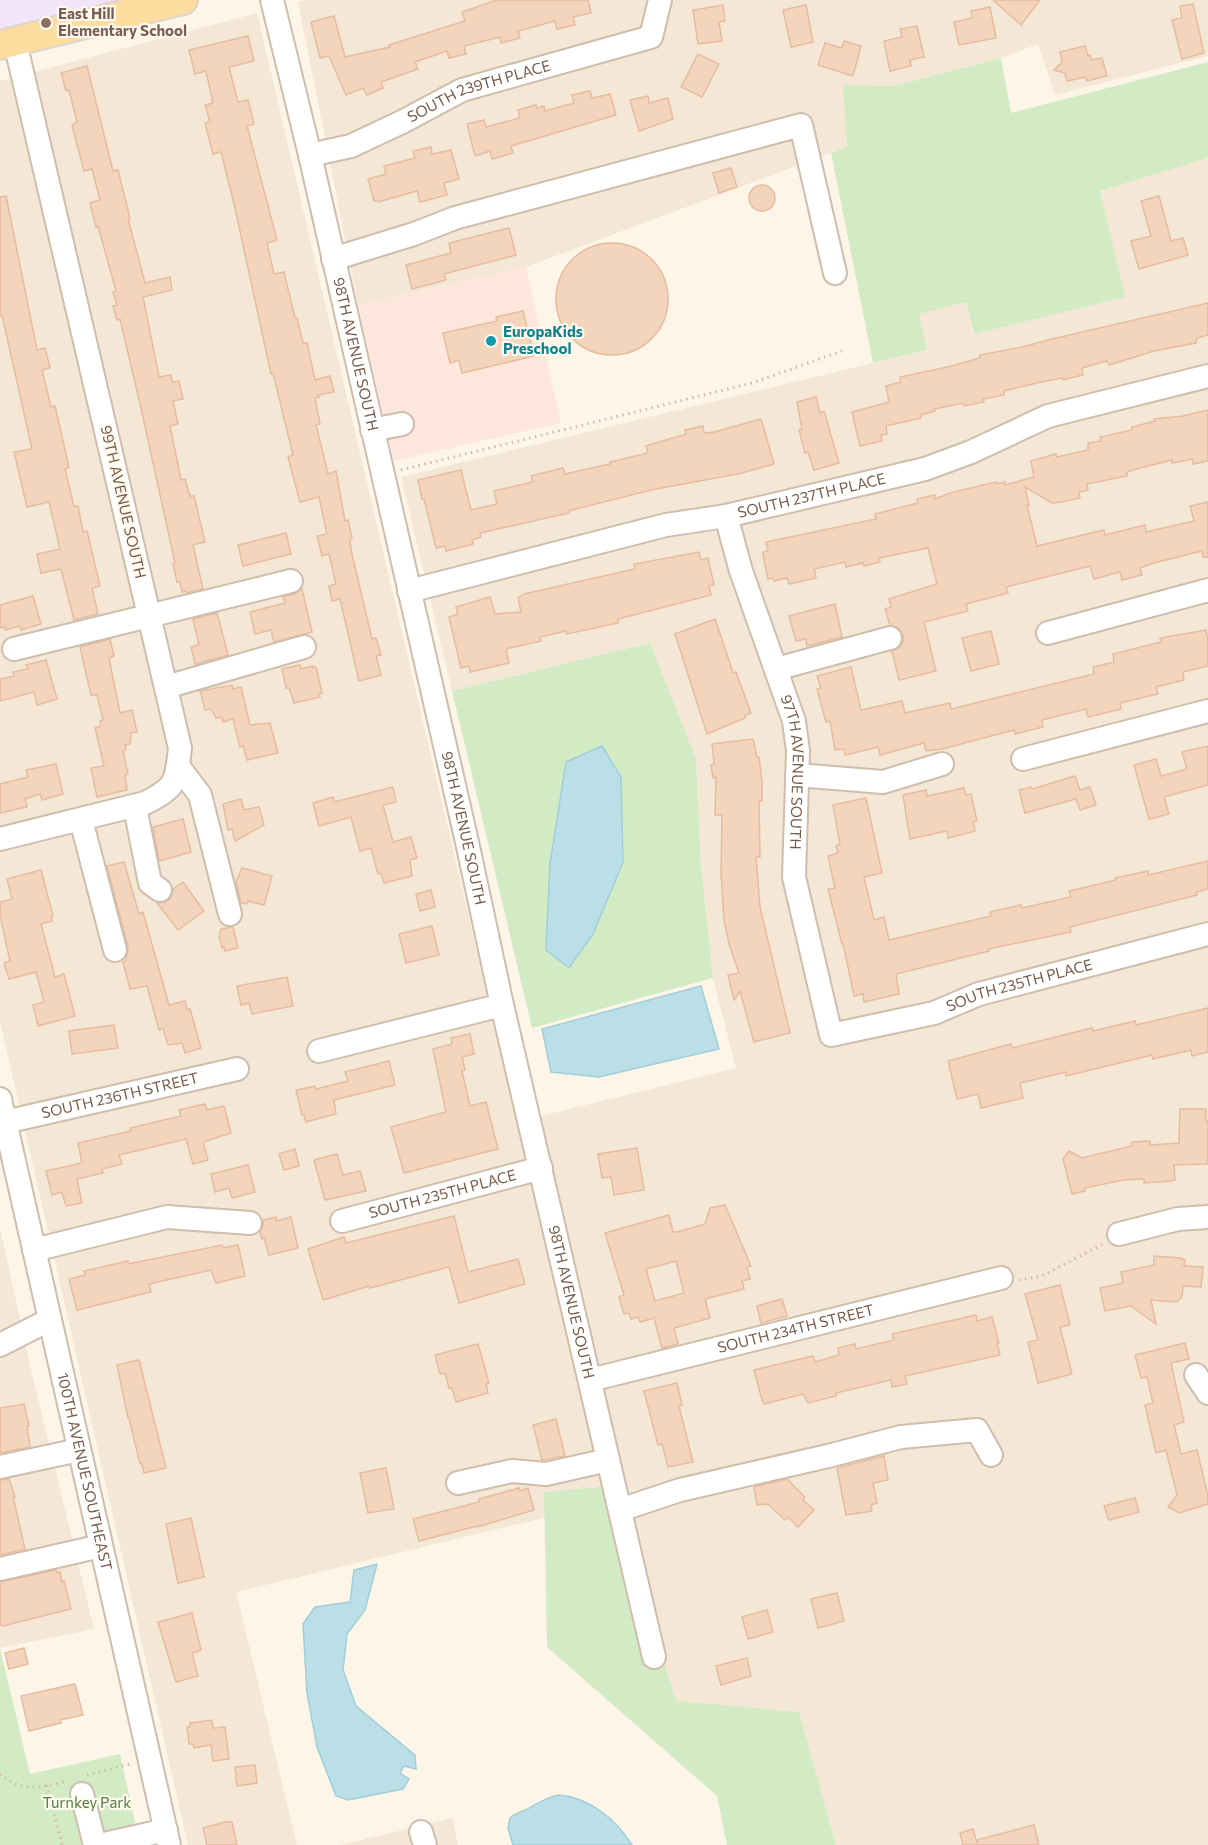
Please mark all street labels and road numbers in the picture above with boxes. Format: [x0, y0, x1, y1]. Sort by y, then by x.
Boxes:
street label: SOUTH 239TH PLACE [404, 56, 553, 125]
street label: 98TH AVENUE SOUTH [330, 276, 383, 433]
street label: 99TH AVENUE SOUTH [98, 423, 150, 580]
street label: SOUTH 237TH PLACE [736, 469, 887, 521]
street label: 97TH AVENUE SOUTH [777, 692, 808, 850]
street label: 98TH AVENUE SOUTH [439, 749, 490, 906]
street label: SOUTH 235TH PLACE [943, 955, 1094, 1015]
street label: SOUTH 236TH STREET [39, 1068, 201, 1121]
street label: SOUTH 235TH PLACE [367, 1165, 518, 1221]
street label: 98TH AVENUE SOUTH [546, 1223, 599, 1380]
street label: SOUTH 234TH STREET [715, 1300, 876, 1356]
street label: 100TH AVENUE SOUTHEAST [54, 1371, 117, 1572]

